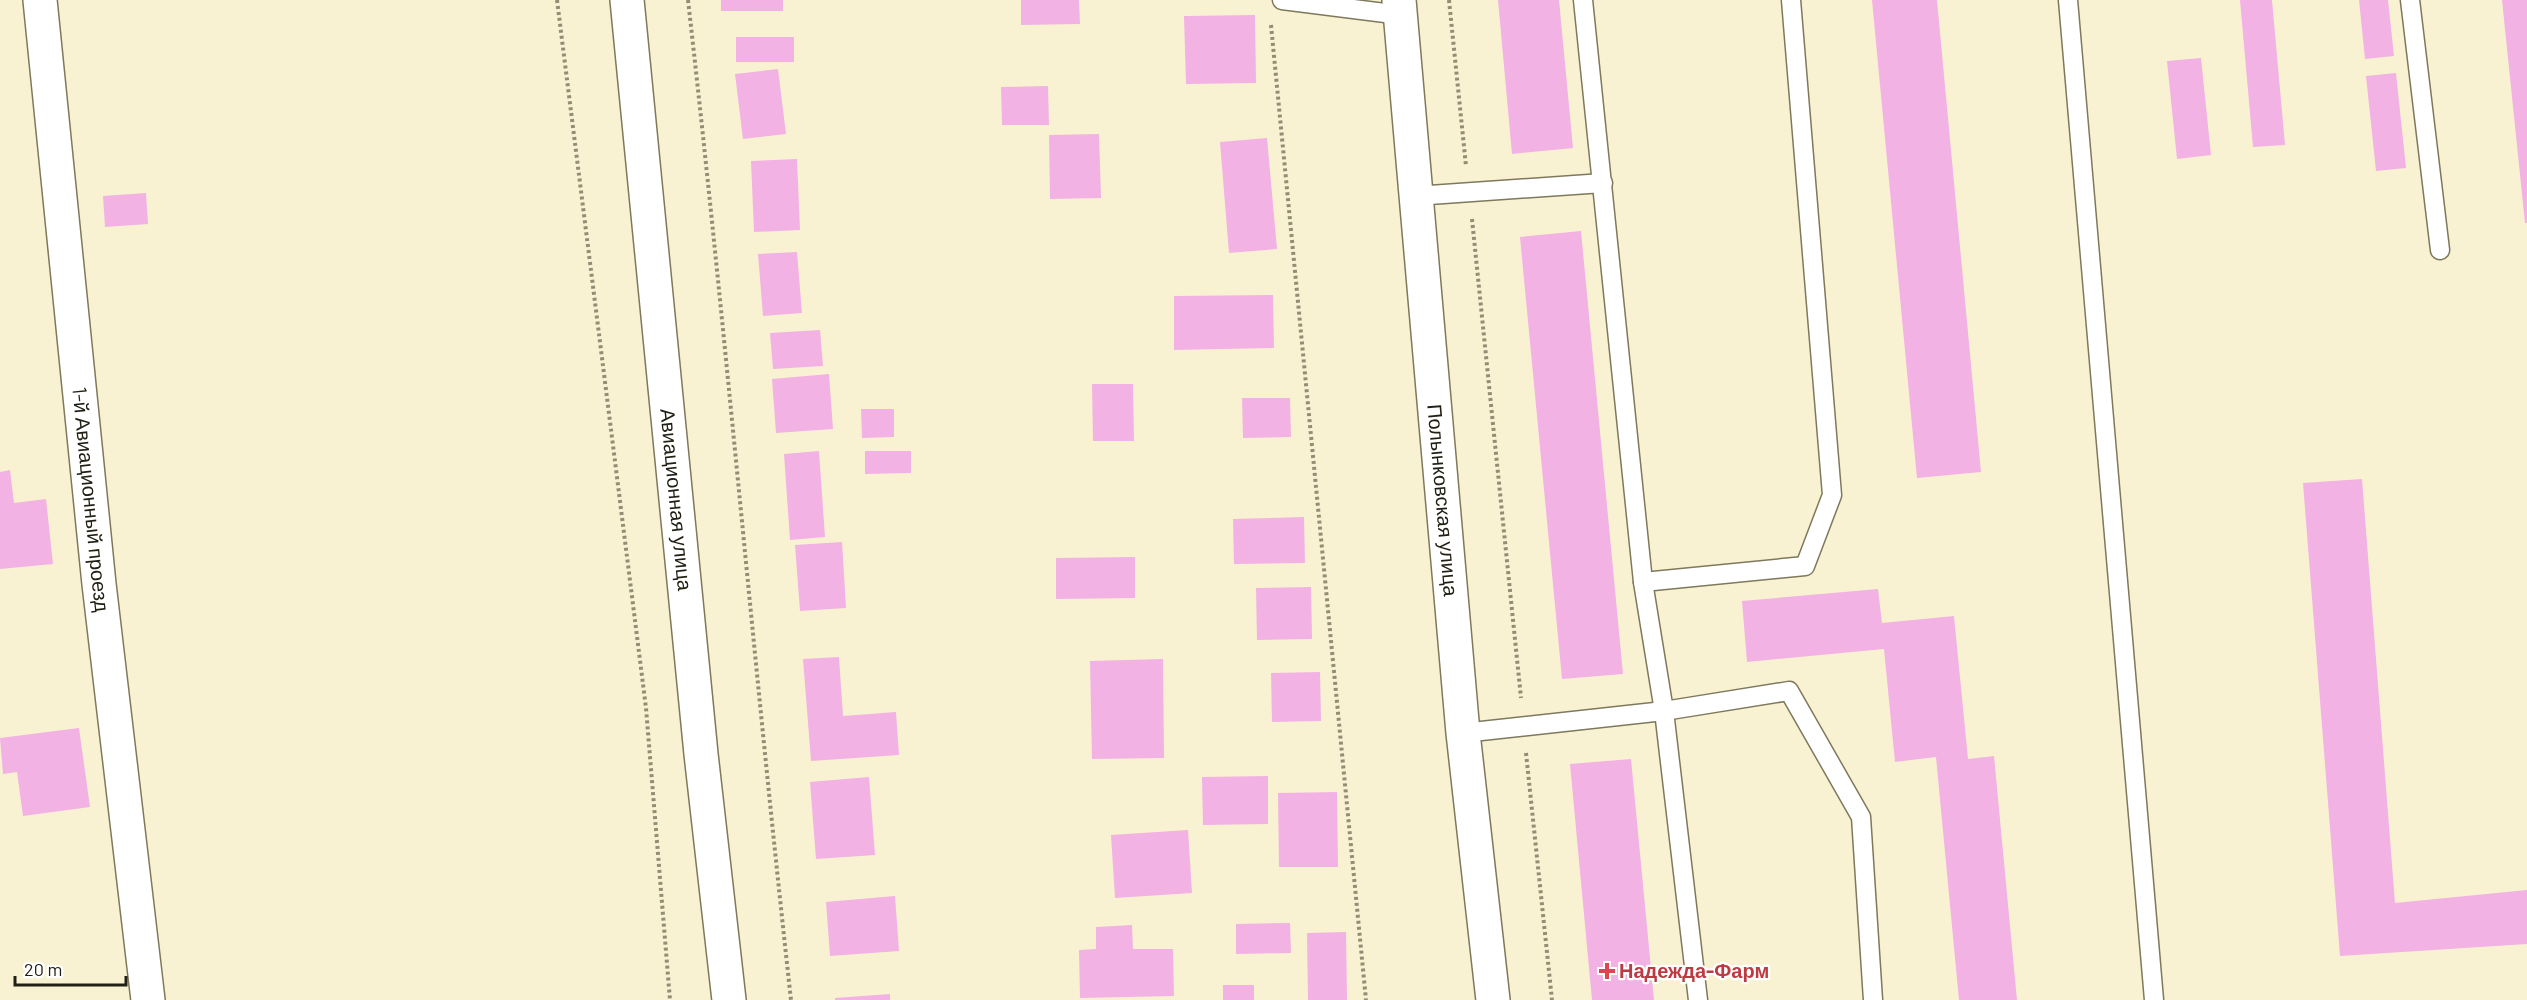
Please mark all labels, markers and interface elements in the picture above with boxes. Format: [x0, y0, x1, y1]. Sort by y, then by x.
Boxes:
street label: 1-й Авиационный проезд [68, 386, 115, 613]
street label: Полынковская улица [1423, 403, 1464, 598]
street label: Авиационная улица [656, 407, 698, 593]
scale bar [15, 949, 126, 987]
text: 20 m [24, 958, 62, 980]
place label: Надежда-Фарм [1619, 958, 1769, 982]
marker: Надежда-Фарм [1600, 964, 1614, 978]

